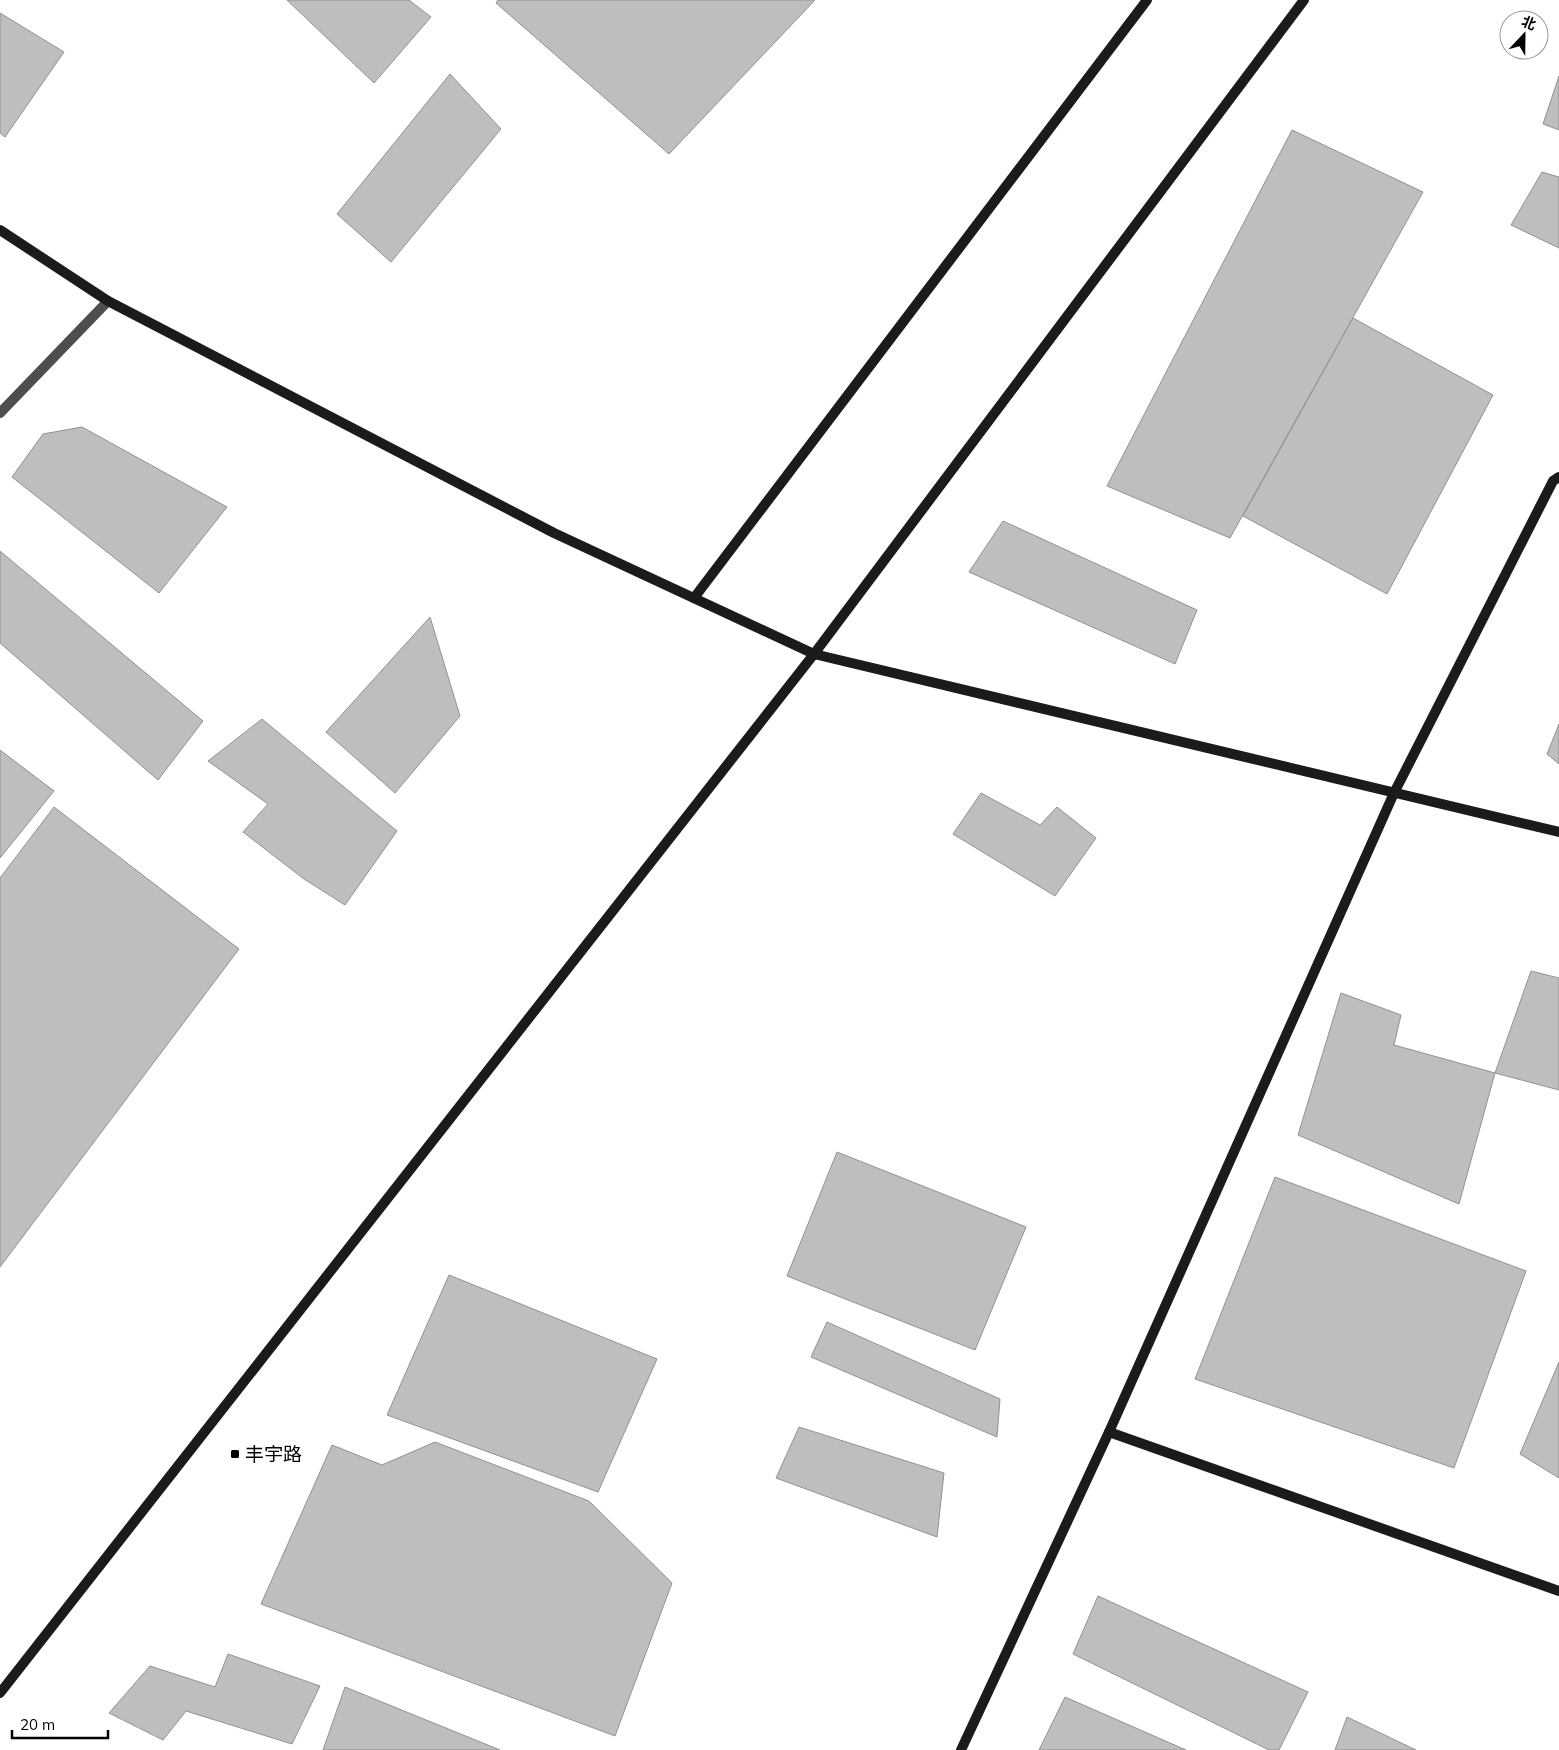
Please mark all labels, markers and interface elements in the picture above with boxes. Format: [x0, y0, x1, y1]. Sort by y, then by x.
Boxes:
north arrow [1499, 10, 1549, 60]
text: 北 [1519, 12, 1539, 34]
place label: 丰宇路 [245, 1442, 302, 1466]
marker: 丰宇路 [229, 1448, 241, 1460]
scale bar [12, 1708, 109, 1740]
text: 20 m [20, 1715, 55, 1734]

